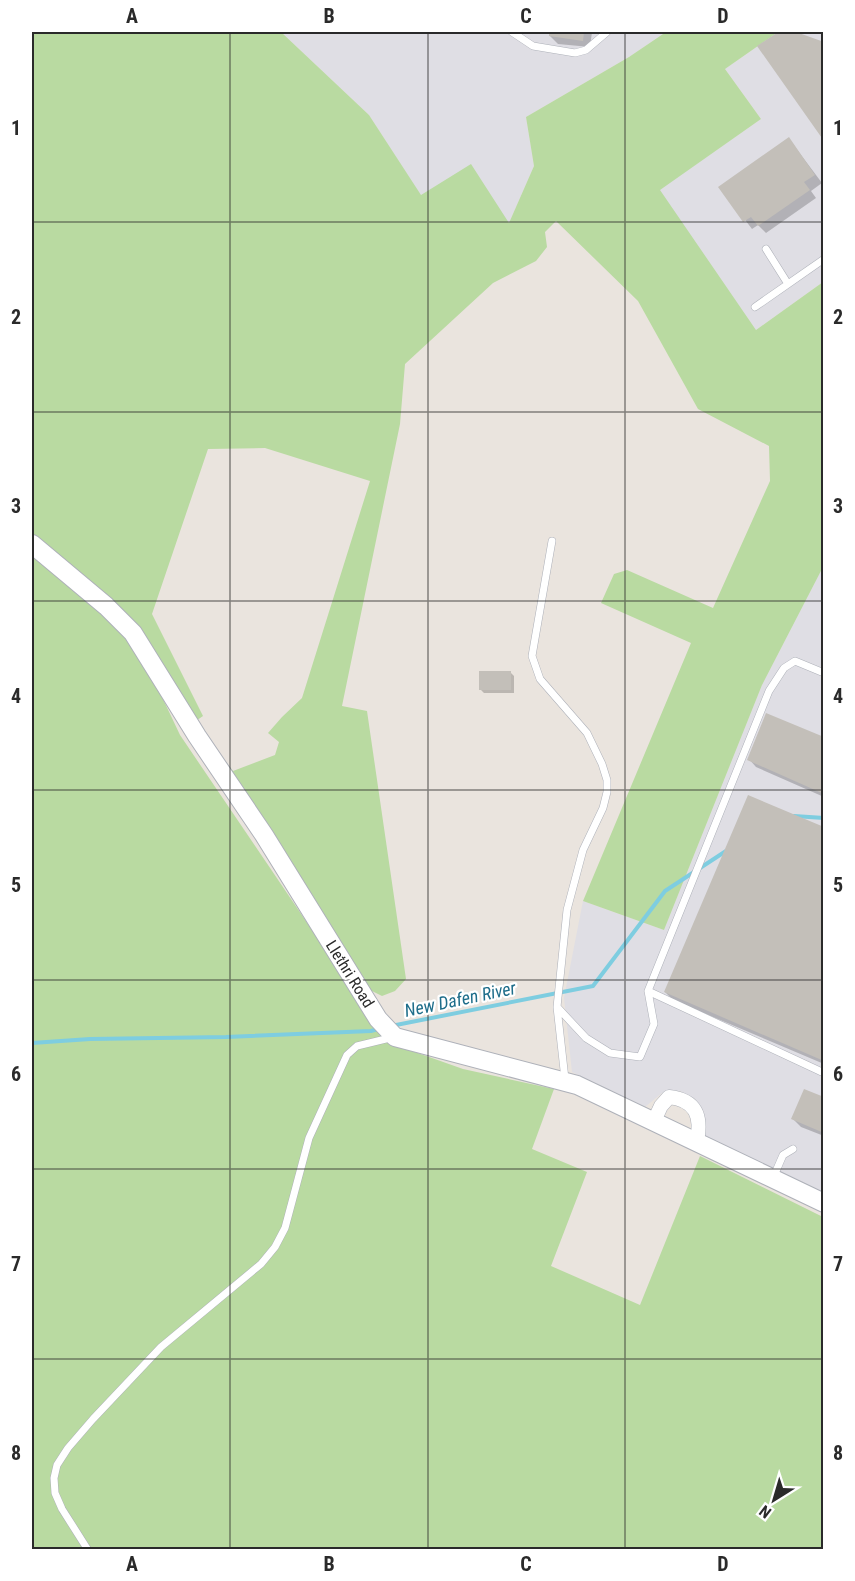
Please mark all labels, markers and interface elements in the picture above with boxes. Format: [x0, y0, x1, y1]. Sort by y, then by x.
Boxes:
text: A [126, 4, 138, 28]
text: B [323, 4, 335, 28]
text: C [520, 4, 532, 28]
text: D [717, 4, 729, 28]
text: 1 [11, 116, 21, 140]
text: 1 [833, 116, 843, 140]
text: 2 [11, 305, 21, 329]
text: 2 [833, 305, 843, 329]
text: 3 [11, 494, 21, 518]
text: 3 [833, 494, 843, 518]
text: 4 [11, 684, 21, 708]
text: 4 [833, 684, 843, 708]
text: 5 [11, 873, 21, 897]
text: 5 [833, 873, 843, 897]
street label: Llethri Road [322, 937, 378, 1011]
water label: New Dafen River [403, 977, 518, 1021]
text: 6 [11, 1062, 21, 1086]
text: 6 [833, 1062, 843, 1086]
text: 7 [11, 1252, 21, 1276]
text: 7 [833, 1252, 843, 1276]
text: 8 [11, 1441, 21, 1465]
text: 8 [833, 1441, 843, 1465]
north arrow [744, 1470, 804, 1530]
text: N [756, 1501, 775, 1522]
text: A [126, 1552, 138, 1576]
text: B [323, 1552, 335, 1576]
text: C [520, 1552, 532, 1576]
text: D [717, 1552, 729, 1576]

